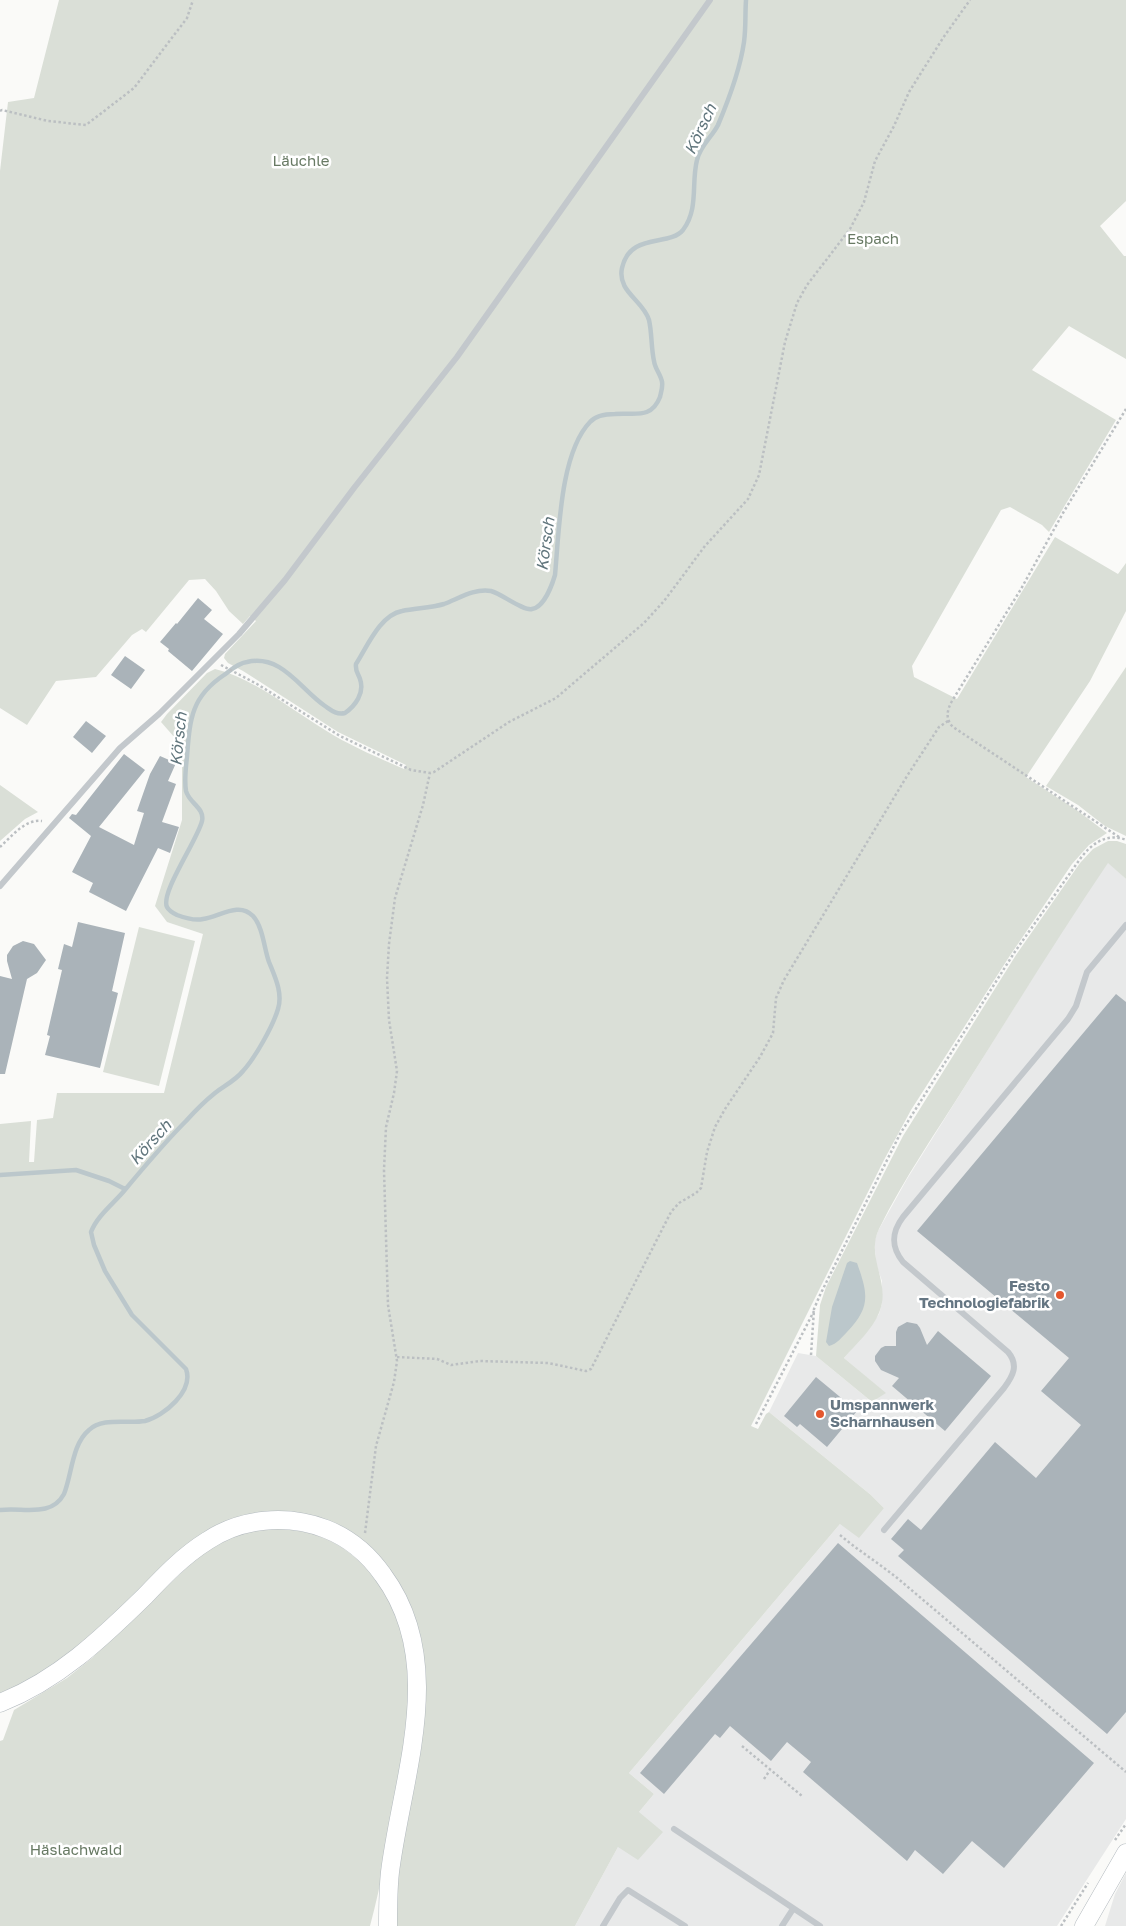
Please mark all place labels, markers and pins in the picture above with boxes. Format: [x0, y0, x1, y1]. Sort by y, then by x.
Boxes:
place label: Festo Technologiefabrik [919, 1276, 1050, 1311]
marker: Festo Technologiefabrik [1054, 1289, 1066, 1301]
place label: Umspannwerk Scharnhausen [830, 1395, 934, 1430]
marker: Umspannwerk Scharnhausen [814, 1408, 826, 1420]

